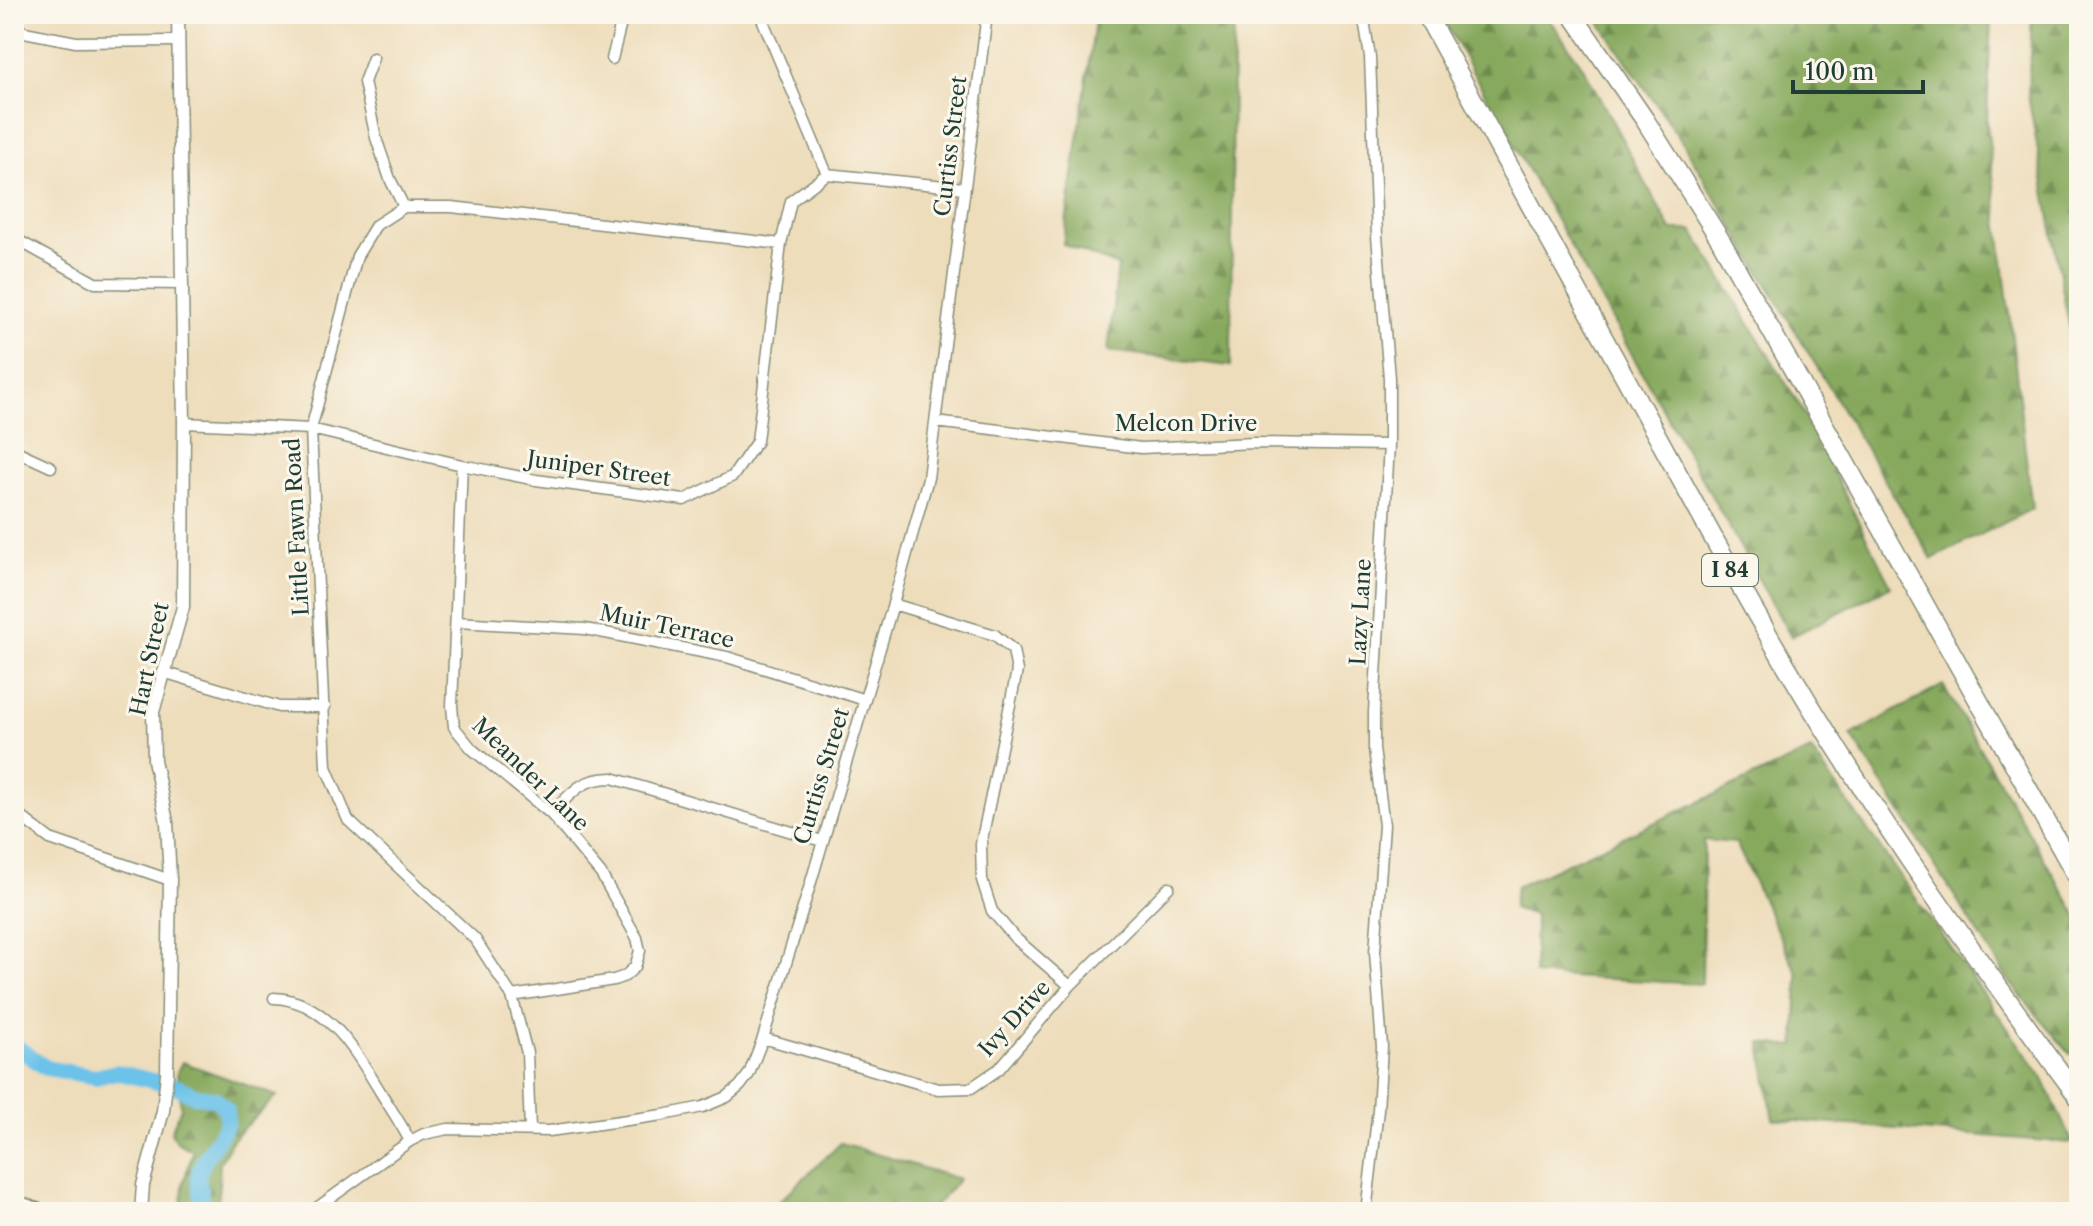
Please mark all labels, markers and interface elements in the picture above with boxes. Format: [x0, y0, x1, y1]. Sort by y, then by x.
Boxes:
scale bar [1793, 44, 1923, 94]
text: 100 m [1805, 57, 1874, 86]
street label: Curtiss Street [928, 74, 973, 218]
street label: Melcon Drive [1115, 410, 1257, 437]
street label: Little Fawn Road [278, 437, 315, 617]
street label: Juniper Street [523, 445, 673, 492]
road number: I 84 [1702, 554, 1758, 586]
street label: Lazy Lane [1344, 558, 1377, 666]
street label: Muir Terrace [597, 599, 737, 654]
street label: Hart Street [124, 600, 175, 718]
street label: Curtiss Street [788, 704, 855, 848]
street label: Meander Lane [467, 712, 595, 837]
street label: Ivy Drive [973, 974, 1056, 1062]

